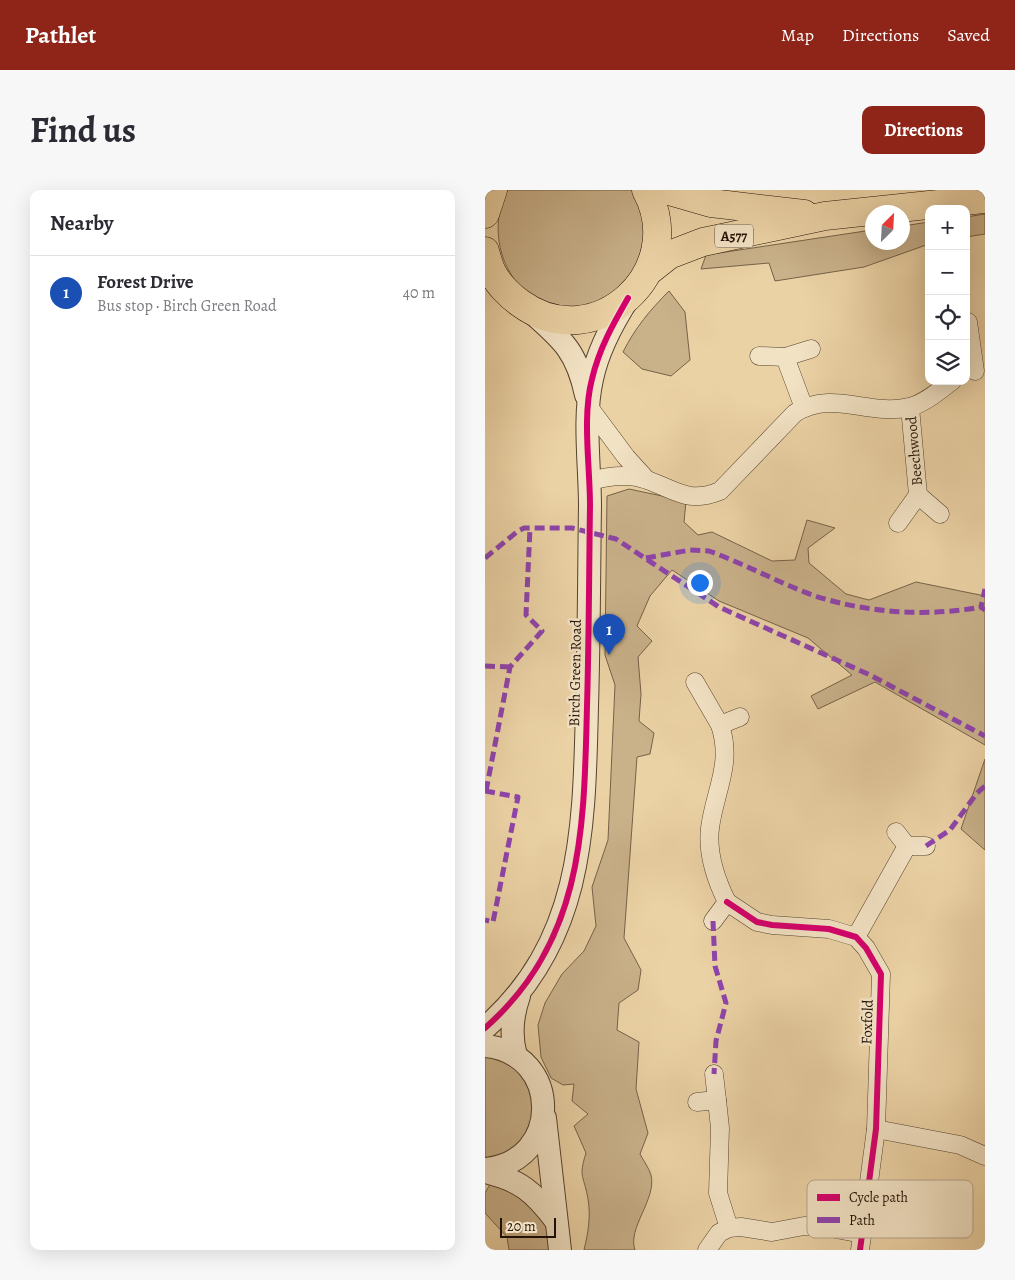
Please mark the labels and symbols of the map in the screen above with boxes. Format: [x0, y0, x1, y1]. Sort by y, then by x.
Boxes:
north arrow [865, 205, 910, 250]
road number: A577 [715, 224, 753, 248]
street label: Beechwood [901, 414, 927, 487]
your location [687, 570, 713, 596]
pin: 1 [593, 614, 625, 655]
street label: Birch Green Road [564, 618, 586, 727]
street label: Foxfold [856, 998, 878, 1045]
legend [807, 1180, 973, 1238]
text: Cycle path [849, 1188, 909, 1207]
text: Path [849, 1211, 876, 1230]
scale bar [500, 1215, 556, 1238]

